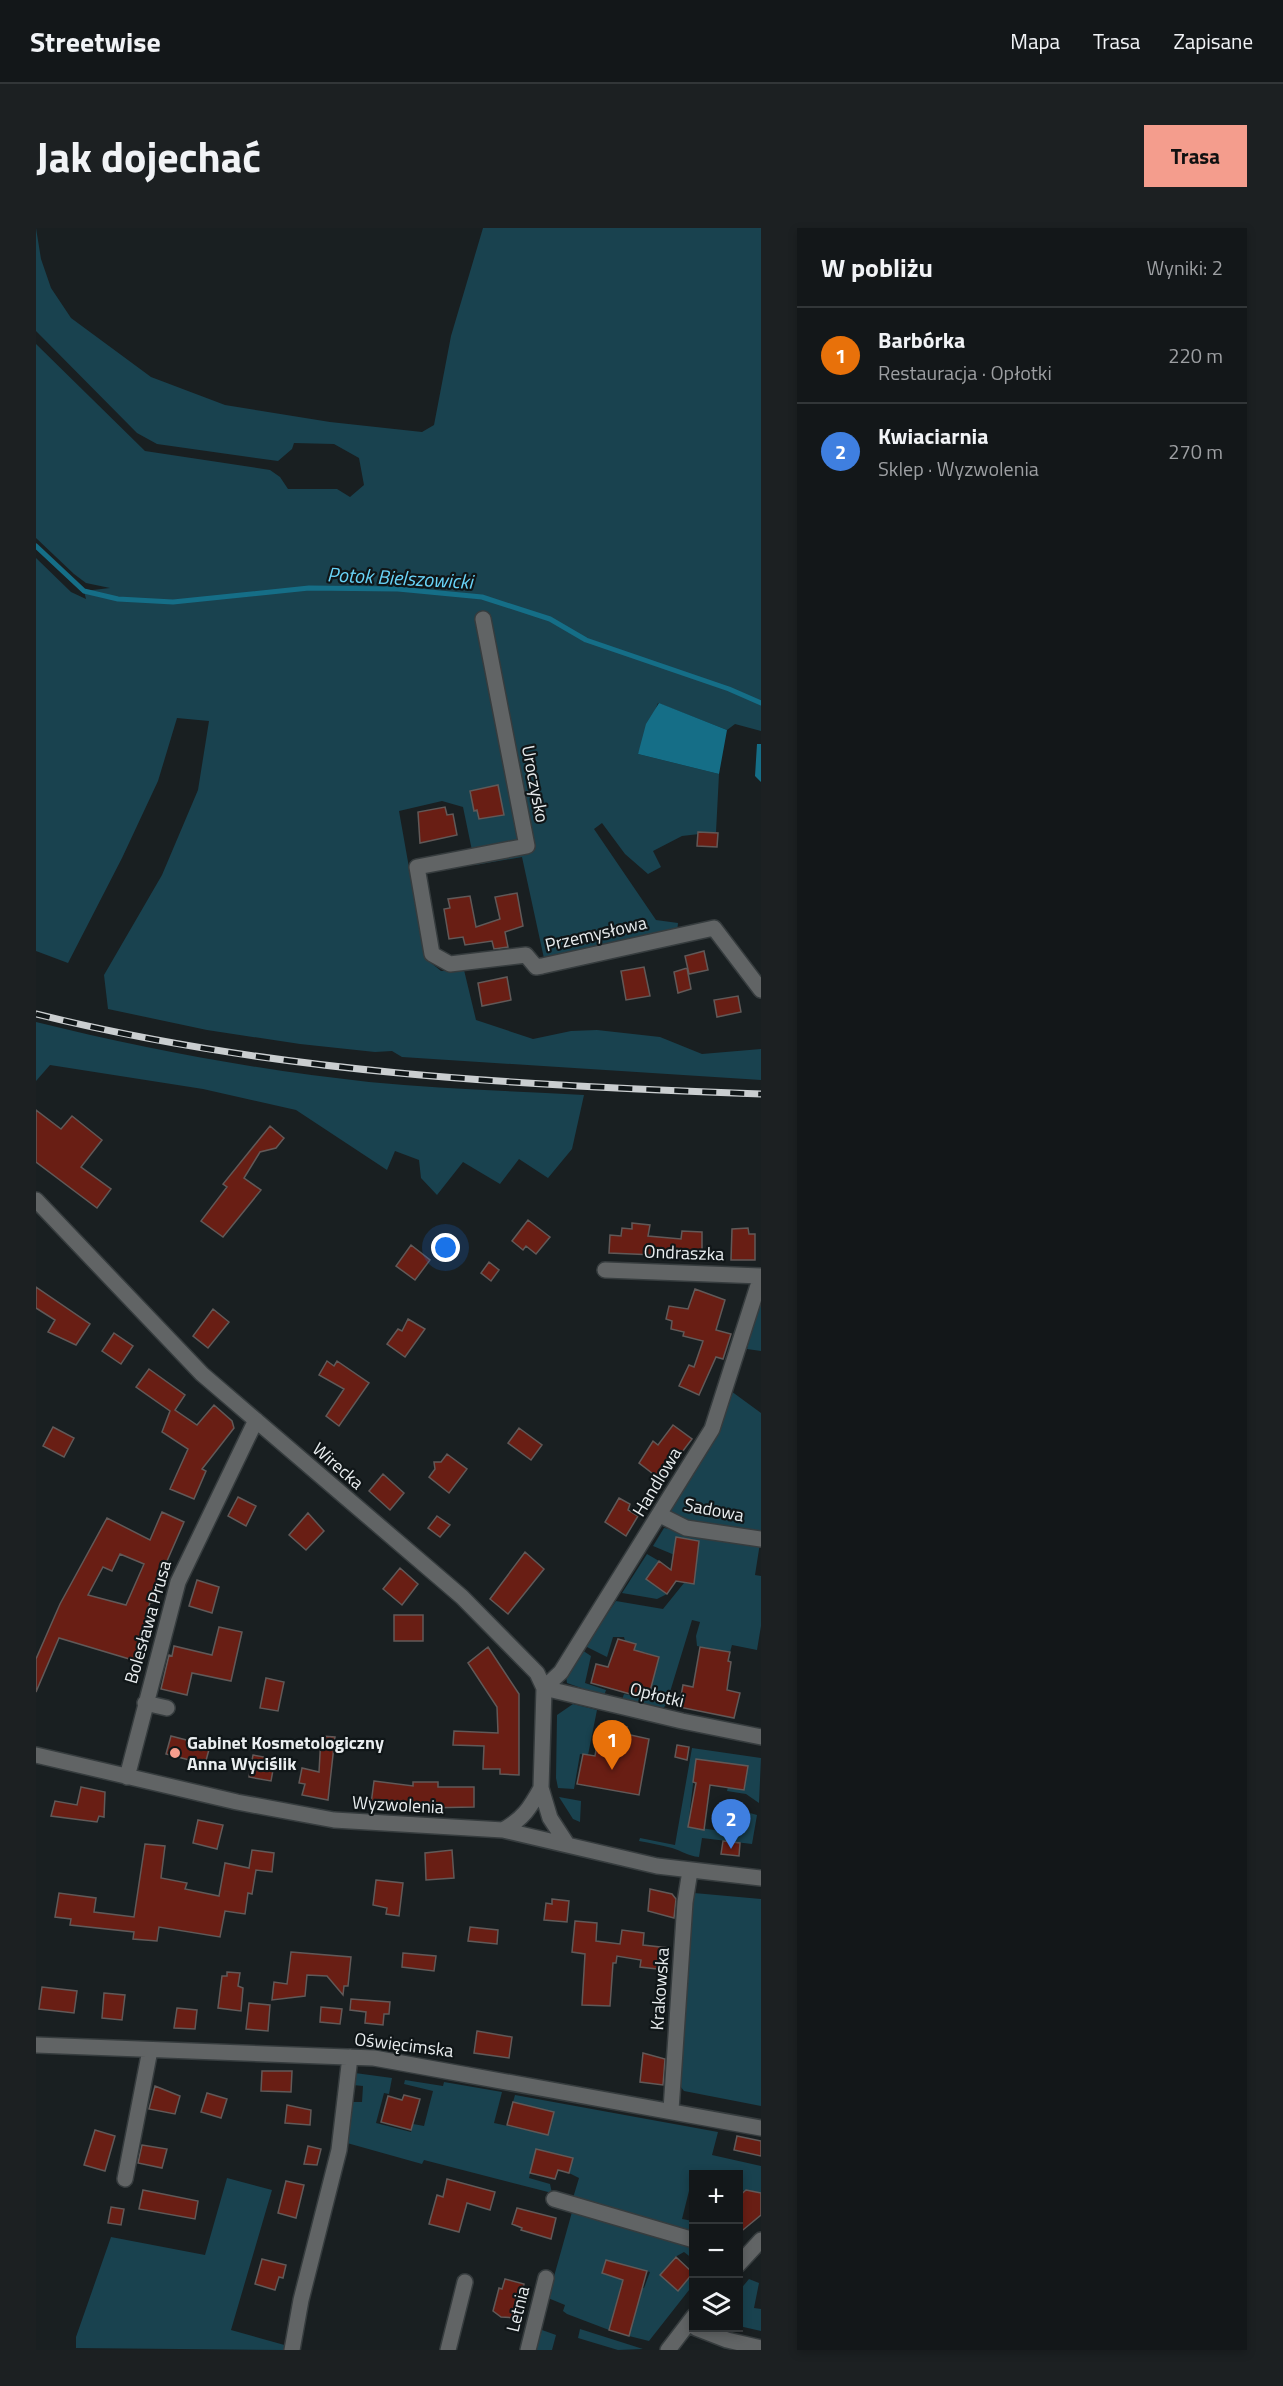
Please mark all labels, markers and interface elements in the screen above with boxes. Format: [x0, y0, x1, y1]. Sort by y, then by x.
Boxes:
text: Streetwise [30, 20, 161, 63]
text: Mapa [1010, 25, 1060, 57]
text: Trasa [1093, 25, 1140, 57]
text: Zapisane [1173, 25, 1253, 57]
text: Jak dojechać [36, 124, 261, 188]
button: Trasa [1144, 125, 1247, 187]
text: W pobliżu [821, 248, 933, 287]
text: Wyniki: 2 [1147, 252, 1223, 283]
text: Barbórka [878, 323, 965, 357]
text: 1 [835, 340, 846, 371]
text: 220 m [1168, 340, 1223, 371]
text: Restauracja · Opłotki [878, 357, 1052, 388]
text: Kwiaciarnia [878, 419, 989, 453]
text: 2 [835, 436, 846, 467]
text: 270 m [1168, 436, 1223, 467]
text: Sklep · Wyzwolenia [878, 453, 1039, 484]
water label: Potok Bielszowicki [326, 558, 477, 597]
street label: Uroczysko [515, 743, 556, 825]
street label: Przemysłowa [542, 909, 649, 958]
your location [431, 1233, 460, 1262]
street label: Ondraszka [643, 1238, 725, 1267]
street label: Wirecka [307, 1436, 370, 1496]
street label: Handlowa [625, 1442, 688, 1522]
street label: Sadowa [682, 1490, 746, 1529]
street label: Bolesława Prusa [117, 1557, 178, 1687]
street label: Opłotki [627, 1675, 687, 1714]
pin: 1 [592, 1720, 632, 1770]
place label: Gabinet Kosmetologiczny Anna Wyciślik [187, 1729, 384, 1777]
marker: Gabinet Kosmetologiczny Anna Wyciślik [168, 1746, 182, 1760]
street label: Wyzwolenia [351, 1789, 445, 1820]
pin: 2 [712, 1800, 750, 1849]
street label: Krakowska [643, 1947, 676, 2031]
street label: Oświęcimska [353, 2025, 455, 2064]
map controls [689, 2170, 743, 2332]
button: + [689, 2170, 743, 2224]
button: − [689, 2224, 743, 2278]
button: layers [689, 2278, 743, 2332]
street label: Letnia [499, 2283, 536, 2335]

